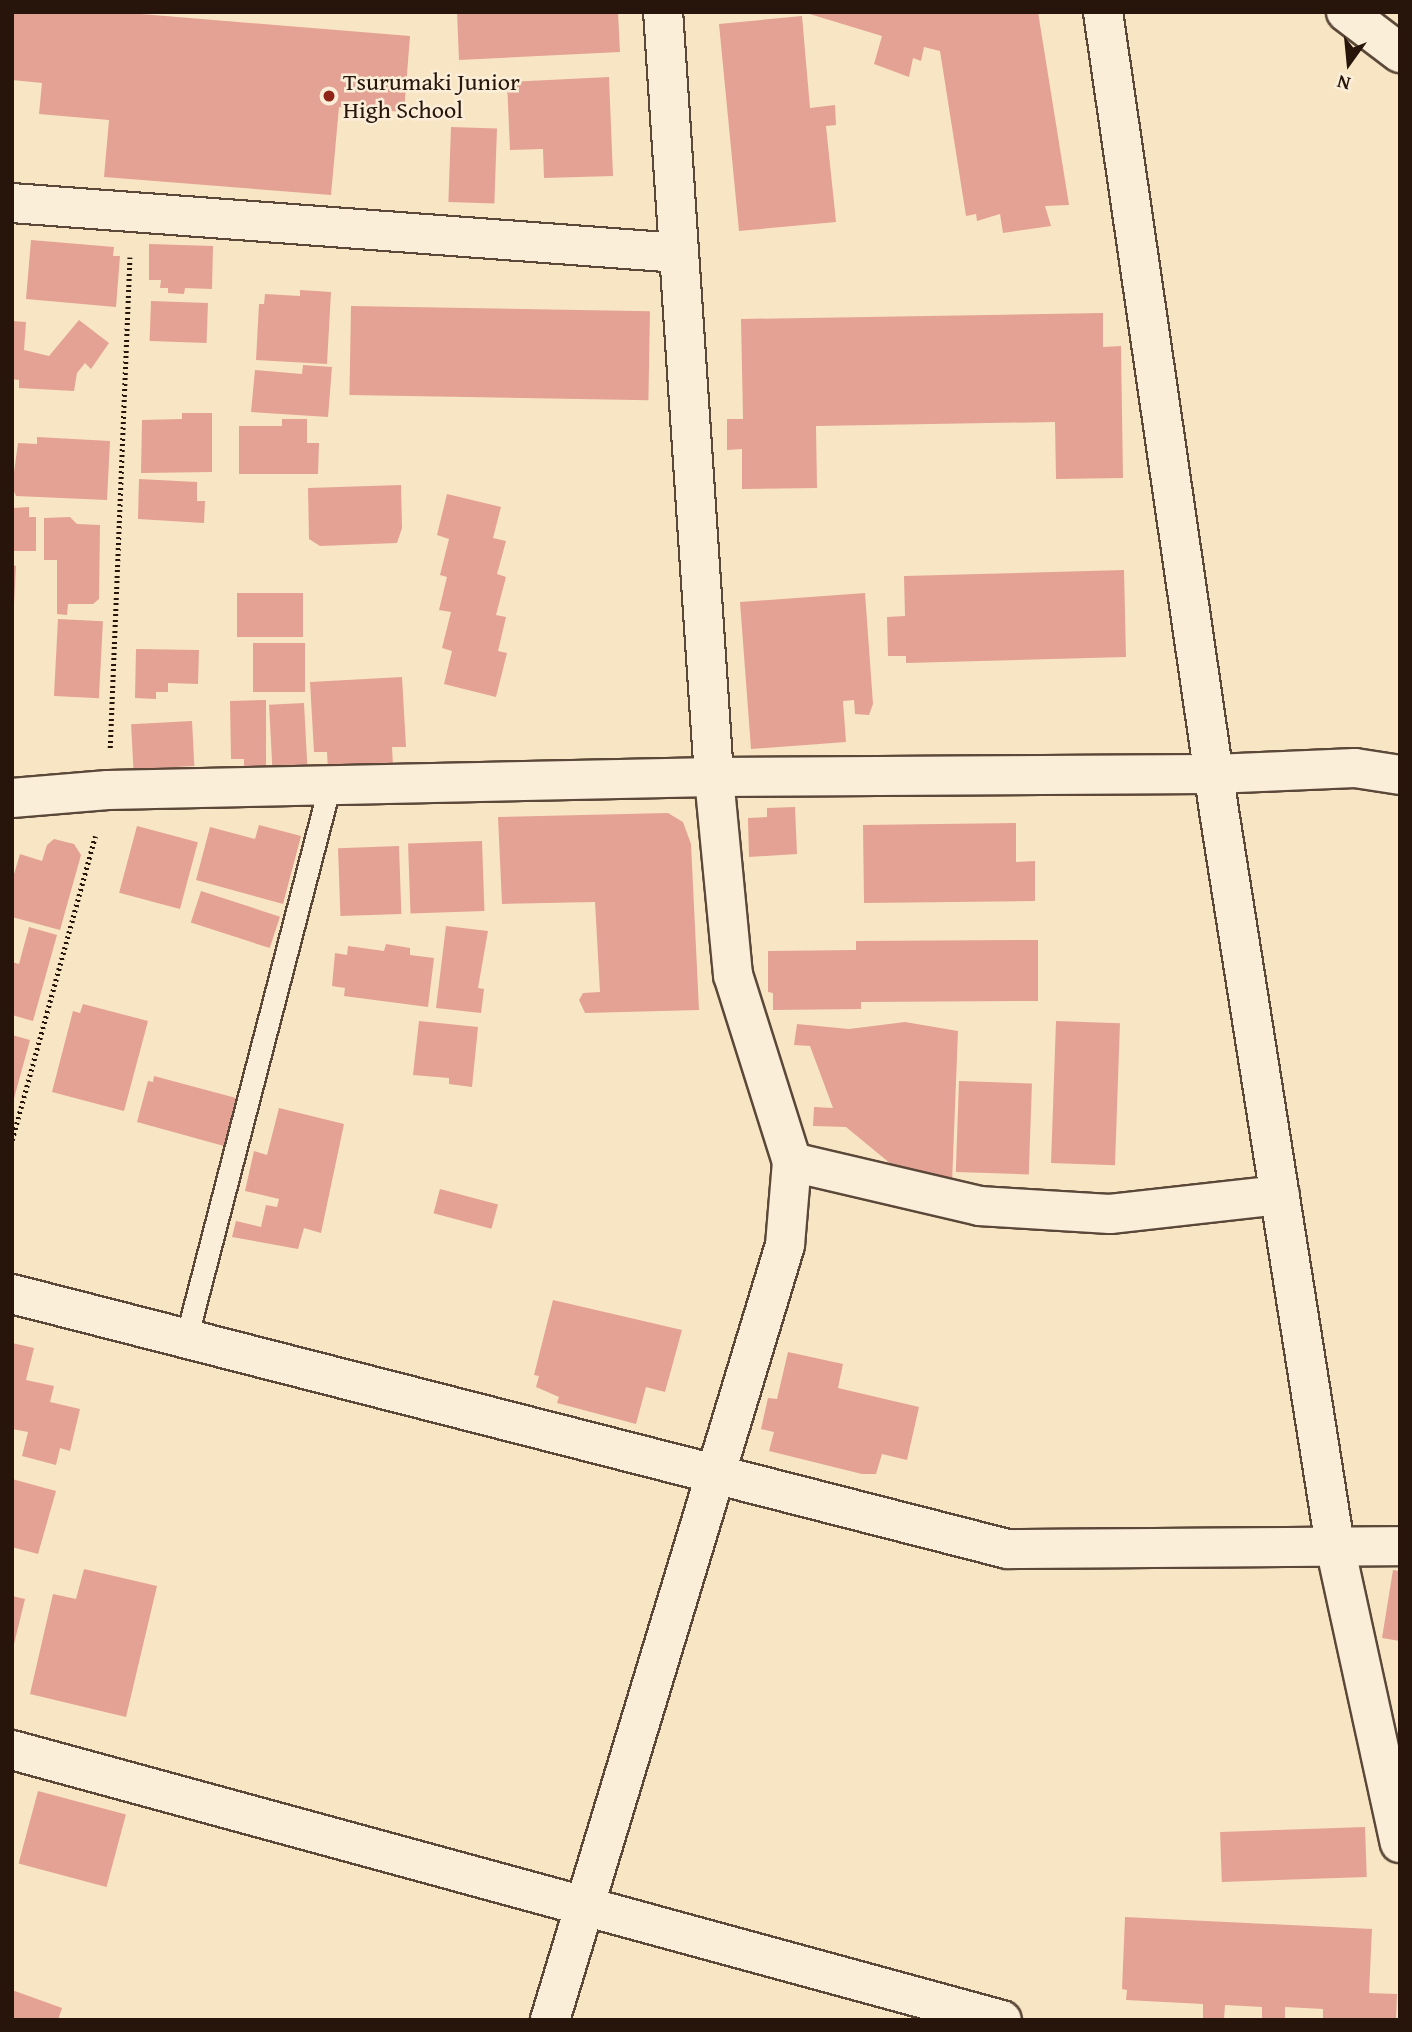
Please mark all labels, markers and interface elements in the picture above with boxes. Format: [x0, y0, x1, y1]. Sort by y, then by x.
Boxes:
north arrow [1314, 28, 1384, 98]
place label: Tsurumaki Junior High School [343, 68, 520, 124]
text: N [1334, 68, 1353, 98]
marker: Tsurumaki Junior High School [321, 88, 337, 104]

